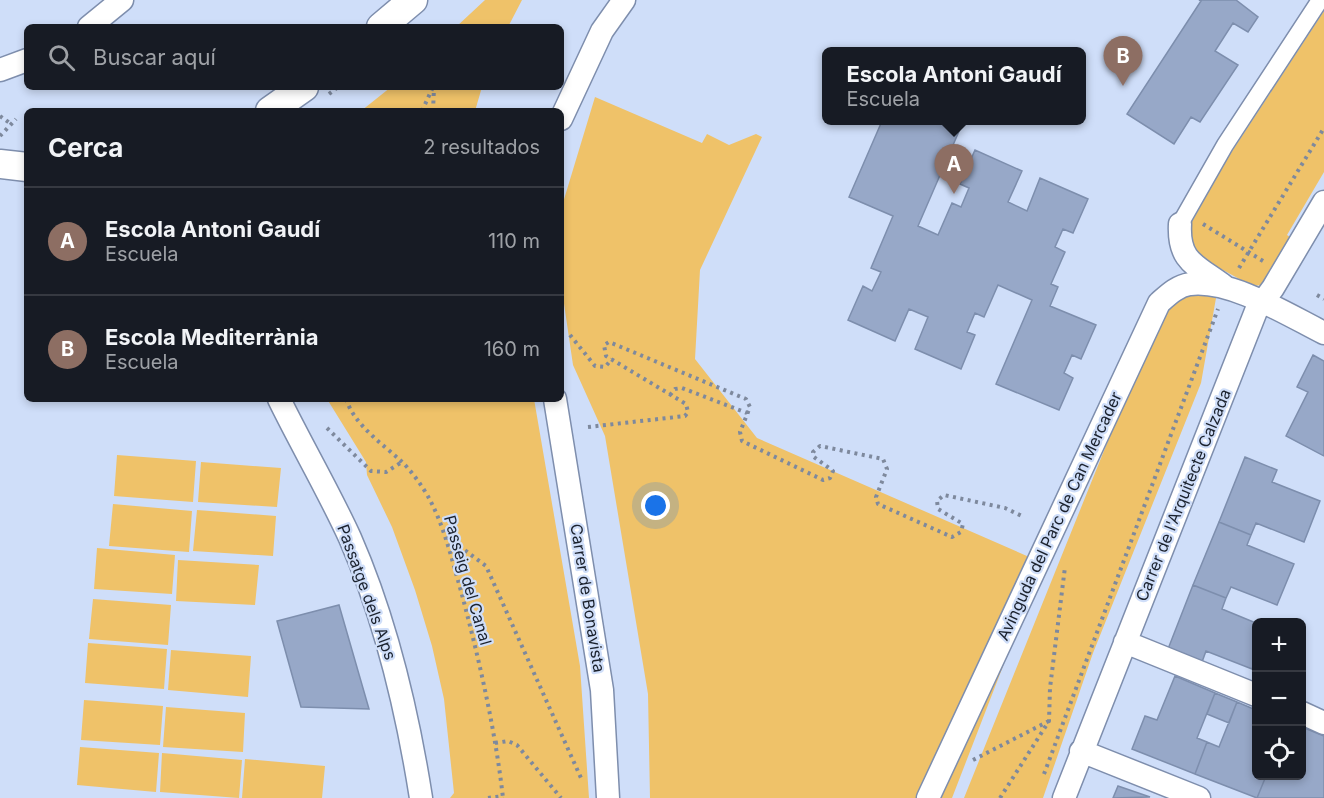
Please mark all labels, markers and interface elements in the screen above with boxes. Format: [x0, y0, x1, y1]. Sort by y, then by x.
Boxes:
search box [24, 24, 564, 90]
pin: B [1104, 36, 1142, 86]
icon: search [45, 41, 78, 74]
text: Buscar aquí [93, 44, 216, 70]
popup [822, 47, 1086, 125]
text: Escola Antoni Gaudí [846, 61, 1062, 87]
text: Escuela [846, 87, 920, 111]
text: Cerca [48, 132, 123, 163]
text: 2 resultados [423, 135, 540, 159]
pin: A [934, 144, 974, 194]
text: Escola Antoni Gaudí [105, 216, 320, 242]
text: A [60, 229, 75, 253]
text: 110 m [488, 229, 540, 253]
text: Escuela [105, 242, 179, 266]
text: Escola Mediterrània [105, 324, 318, 350]
text: B [61, 337, 74, 361]
text: 160 m [484, 337, 540, 361]
text: Escuela [105, 350, 179, 374]
street label: Carrer de l'Arquitecte Calzada [1131, 386, 1235, 604]
street label: Avinguda del Parc de Can Mercader [992, 388, 1126, 644]
your location [641, 491, 670, 520]
street label: Passeig del Canal [440, 513, 496, 647]
street label: Passatge dels Alps [333, 521, 401, 663]
street label: Carrer de Bonavista [566, 522, 610, 674]
map controls [1252, 618, 1306, 780]
button: + [1252, 618, 1306, 672]
button: − [1252, 672, 1306, 726]
button: locate [1252, 726, 1306, 780]

